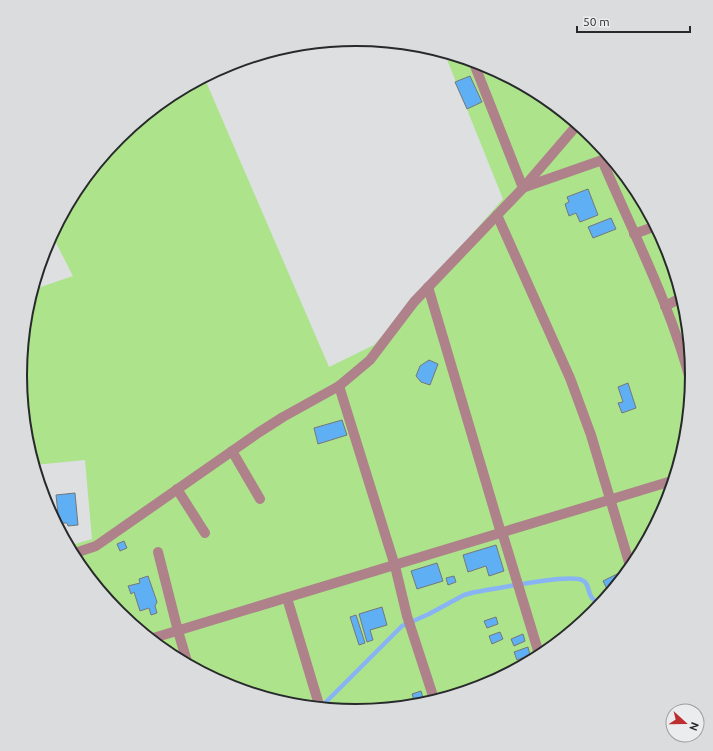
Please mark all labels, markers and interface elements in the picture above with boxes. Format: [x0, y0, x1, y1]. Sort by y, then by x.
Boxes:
scale bar [577, 8, 690, 34]
text: 50 m [583, 15, 610, 28]
north arrow [665, 703, 705, 743]
text: N [687, 721, 701, 733]

